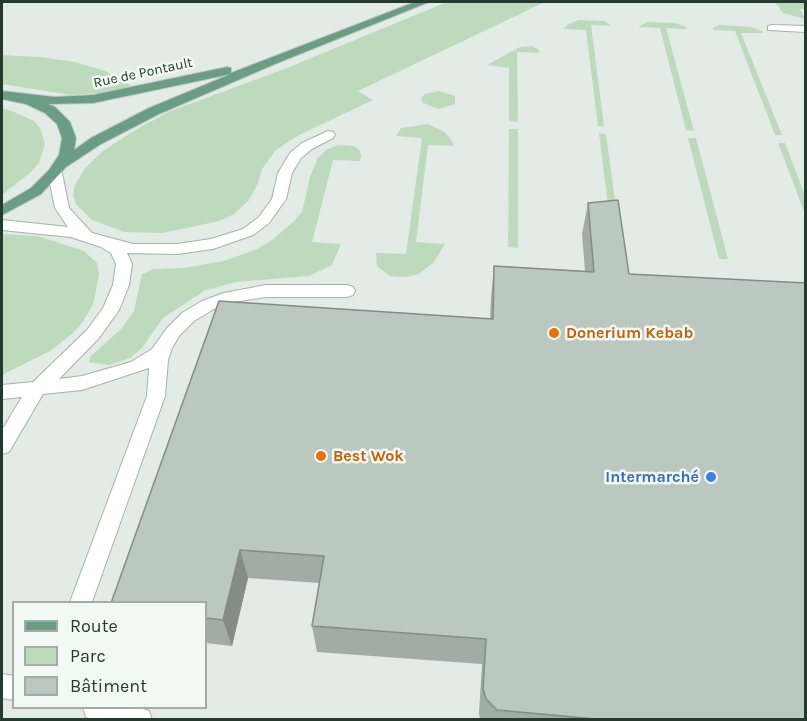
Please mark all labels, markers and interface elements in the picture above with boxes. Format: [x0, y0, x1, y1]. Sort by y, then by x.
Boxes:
street label: Rue de Pontault [92, 54, 194, 92]
place label: Donerium Kebab [566, 323, 693, 343]
marker: Donerium Kebab [547, 326, 561, 340]
place label: Best Wok [333, 446, 404, 466]
marker: Best Wok [314, 449, 328, 463]
place label: Intermarché [605, 467, 699, 487]
marker: Intermarché [704, 470, 718, 484]
legend [12, 601, 207, 709]
text: Route [70, 615, 118, 637]
text: Parc [70, 645, 106, 667]
text: Bâtiment [70, 675, 147, 697]

